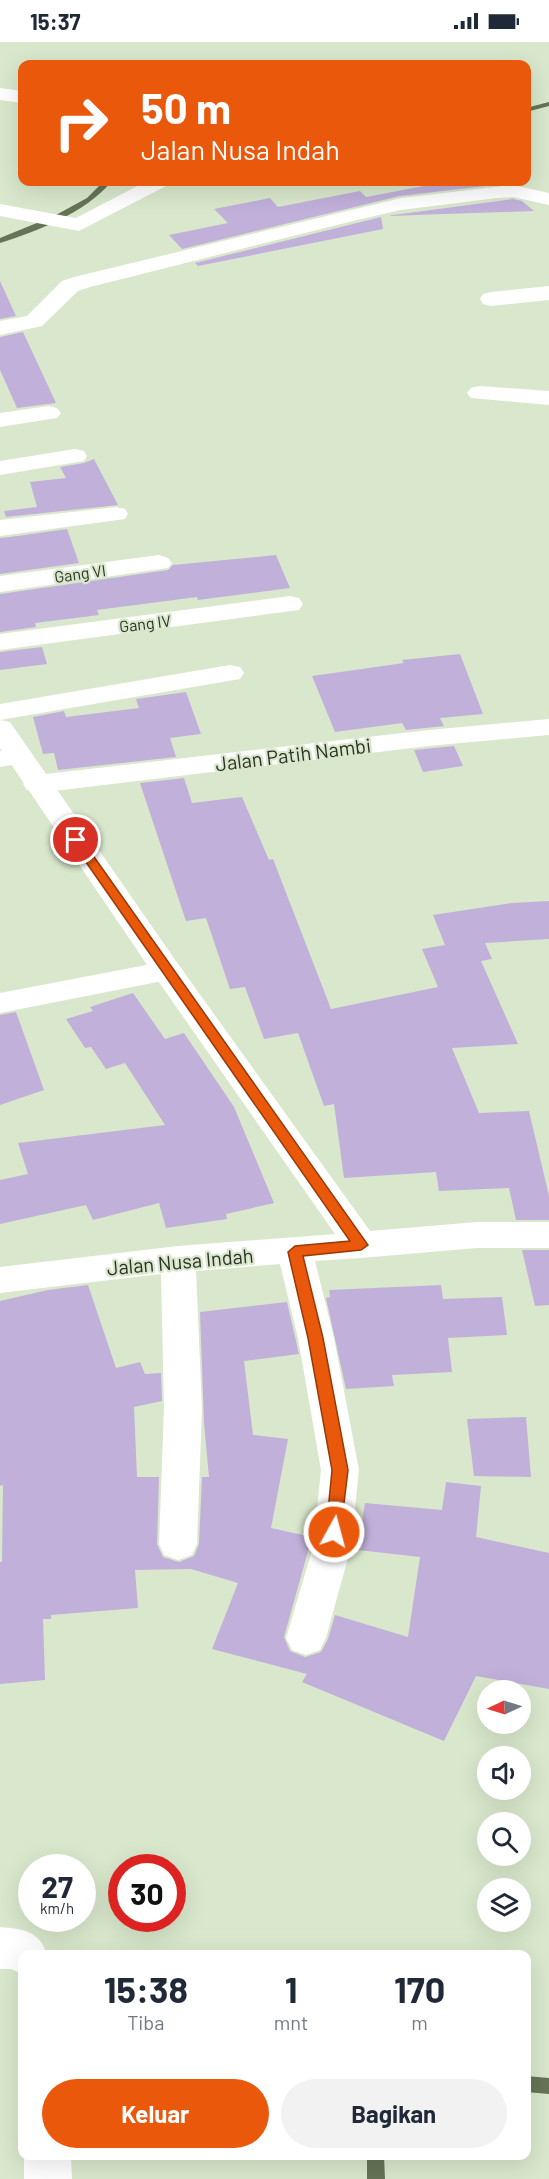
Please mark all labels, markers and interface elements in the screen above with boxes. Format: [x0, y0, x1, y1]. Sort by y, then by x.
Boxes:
text: 15:37 [30, 8, 80, 34]
text: 50 m [141, 82, 231, 132]
icon: right [42, 84, 120, 162]
text: Jalan Nusa Indah [141, 133, 340, 165]
street label: Gang VI [53, 560, 107, 586]
street label: Gang IV [118, 610, 172, 636]
street label: Jalan Patih Nambi [214, 733, 372, 775]
pin [50, 814, 101, 865]
icon: arrive [59, 823, 92, 856]
street label: Jalan Nusa Indah [106, 1243, 254, 1279]
position arrow [302, 1500, 366, 1564]
north arrow [477, 1680, 531, 1734]
map controls [477, 1680, 531, 1932]
button: sound [477, 1746, 531, 1800]
button: search [477, 1812, 531, 1866]
speed limit sign: 30 [108, 1854, 186, 1932]
text: 27 [41, 1868, 73, 1904]
button: layers [477, 1878, 531, 1932]
text: km/h [40, 1899, 74, 1917]
text: 15:38 [104, 1967, 188, 2010]
text: 1 [285, 1967, 297, 2010]
text: 170 [394, 1967, 445, 2010]
text: Tiba [127, 2010, 165, 2034]
text: mnt [274, 2010, 308, 2034]
text: m [411, 2010, 428, 2034]
button: Keluar [42, 2079, 269, 2148]
button: Bagikan [281, 2079, 507, 2148]

